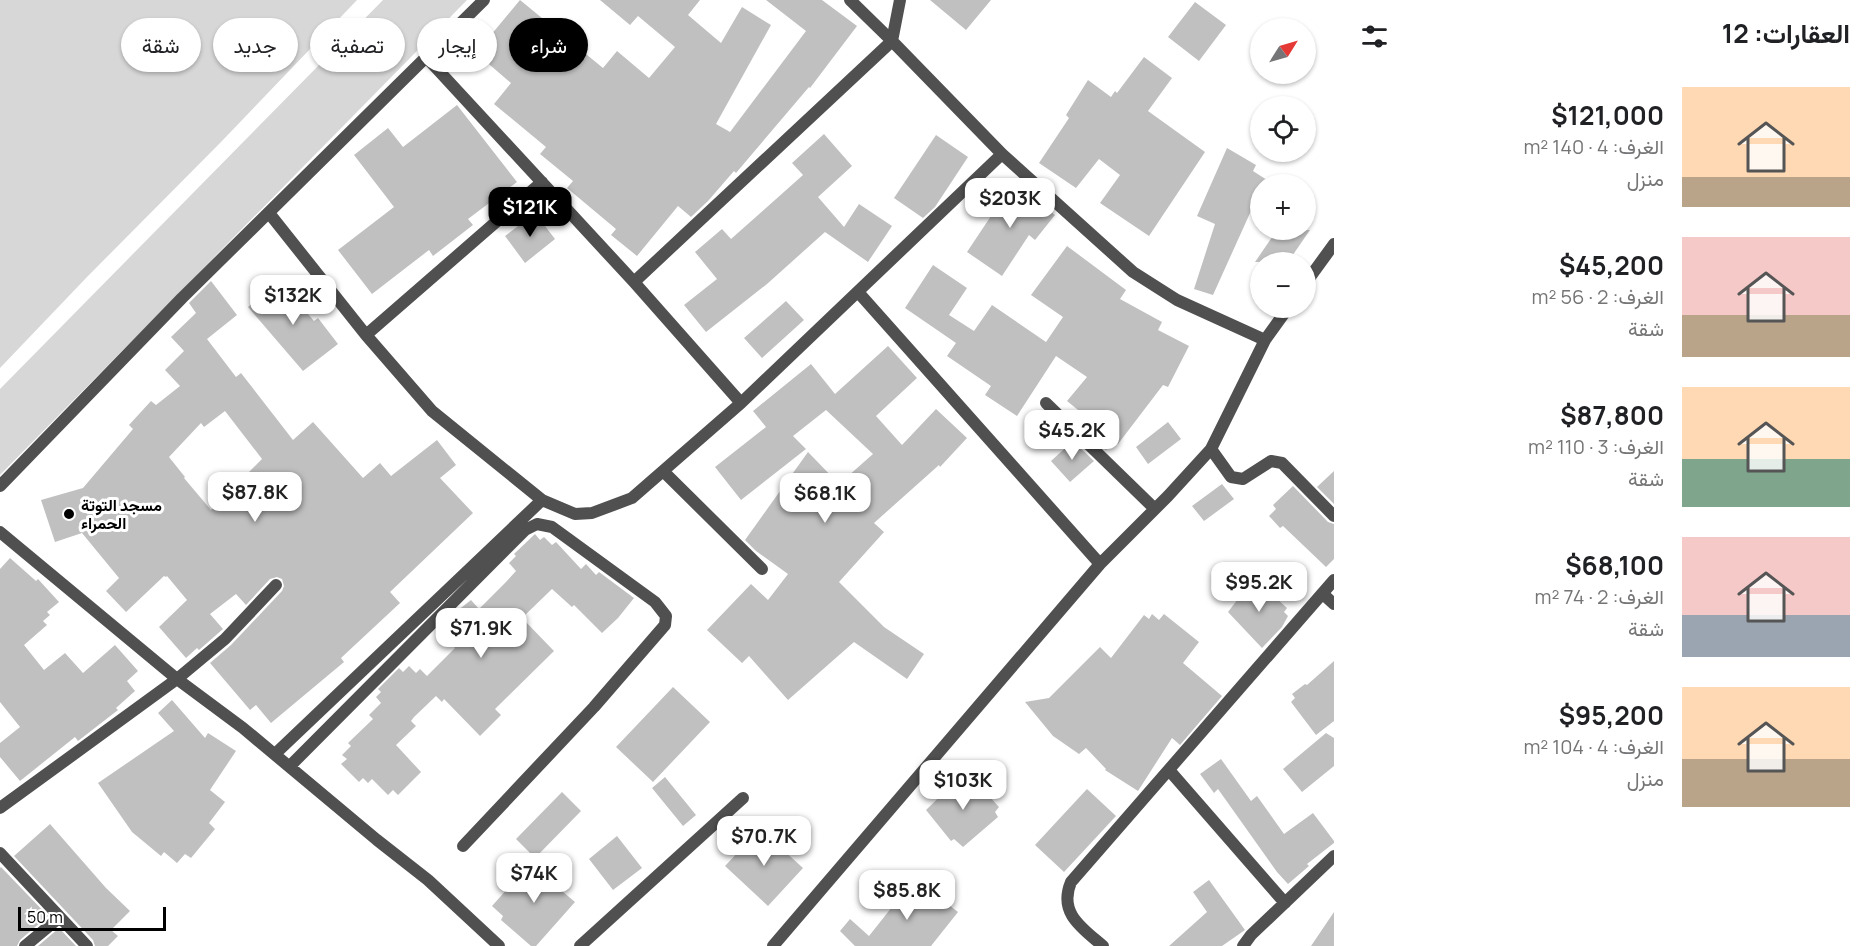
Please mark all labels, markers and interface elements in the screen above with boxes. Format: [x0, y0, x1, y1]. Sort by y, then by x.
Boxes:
text: العقارات: 12 [1722, 15, 1850, 51]
chip: شقة [121, 18, 201, 72]
chip: جديد [213, 18, 298, 72]
chip: تصفية [310, 18, 405, 72]
chip: إيجار [417, 18, 497, 72]
chip: شراء [509, 18, 588, 72]
north arrow [1250, 18, 1316, 84]
map controls [1250, 18, 1316, 318]
icon: filters [1358, 20, 1391, 53]
button: locate [1250, 96, 1316, 162]
text: $121,000 [1551, 97, 1664, 133]
icon: home [1730, 111, 1802, 183]
text: الغرف: 4 · 140 m² [1523, 133, 1664, 160]
text: منزل [1627, 165, 1664, 192]
button: + [1250, 174, 1316, 240]
pin: $203K [968, 178, 1052, 229]
text: $203K [979, 184, 1041, 211]
pin: $121K [488, 187, 572, 238]
text: $121K [503, 193, 557, 220]
text: $45,200 [1559, 247, 1664, 283]
button: − [1250, 252, 1316, 318]
icon: home [1730, 261, 1802, 333]
pin: $132K [251, 275, 335, 326]
text: $132K [264, 281, 322, 308]
text: الغرف: 2 · 56 m² [1532, 283, 1664, 310]
text: شقة [1628, 315, 1664, 342]
text: $87,800 [1560, 397, 1664, 433]
pin: $45.2K [1023, 410, 1121, 461]
icon: home [1730, 411, 1802, 483]
text: $45.2K [1038, 416, 1106, 443]
text: الغرف: 3 · 110 m² [1528, 433, 1664, 460]
text: شقة [1628, 465, 1664, 492]
pin: $87.8K [206, 472, 304, 523]
pin: $68.1K [776, 473, 874, 524]
text: $87.8K [222, 478, 288, 505]
text: $68.1K [794, 479, 856, 506]
place label: مسجد التوتة الحمراء [81, 494, 162, 534]
marker: مسجد التوتة الحمراء [62, 507, 76, 521]
text: $68,100 [1565, 547, 1664, 583]
icon: home [1730, 561, 1802, 633]
pin: $95.2K [1210, 562, 1308, 613]
text: $95.2K [1225, 568, 1293, 595]
text: الغرف: 2 · 74 m² [1535, 583, 1664, 610]
pin: $71.9K [432, 608, 530, 659]
text: $71.9K [450, 614, 512, 641]
text: شقة [1628, 615, 1664, 642]
text: $95,200 [1559, 697, 1664, 733]
icon: home [1730, 711, 1802, 783]
text: الغرف: 4 · 104 m² [1523, 733, 1664, 760]
pin: $103K [921, 760, 1005, 811]
text: منزل [1627, 765, 1664, 792]
text: $103K [933, 766, 993, 793]
pin: $70.7K [715, 816, 813, 867]
text: $70.7K [731, 822, 797, 849]
pin: $74K [498, 853, 570, 904]
text: $74K [510, 859, 558, 886]
pin: $85.8K [858, 870, 956, 921]
text: $85.8K [873, 876, 941, 903]
scale bar [18, 904, 166, 932]
text: 50 m [27, 906, 63, 928]

